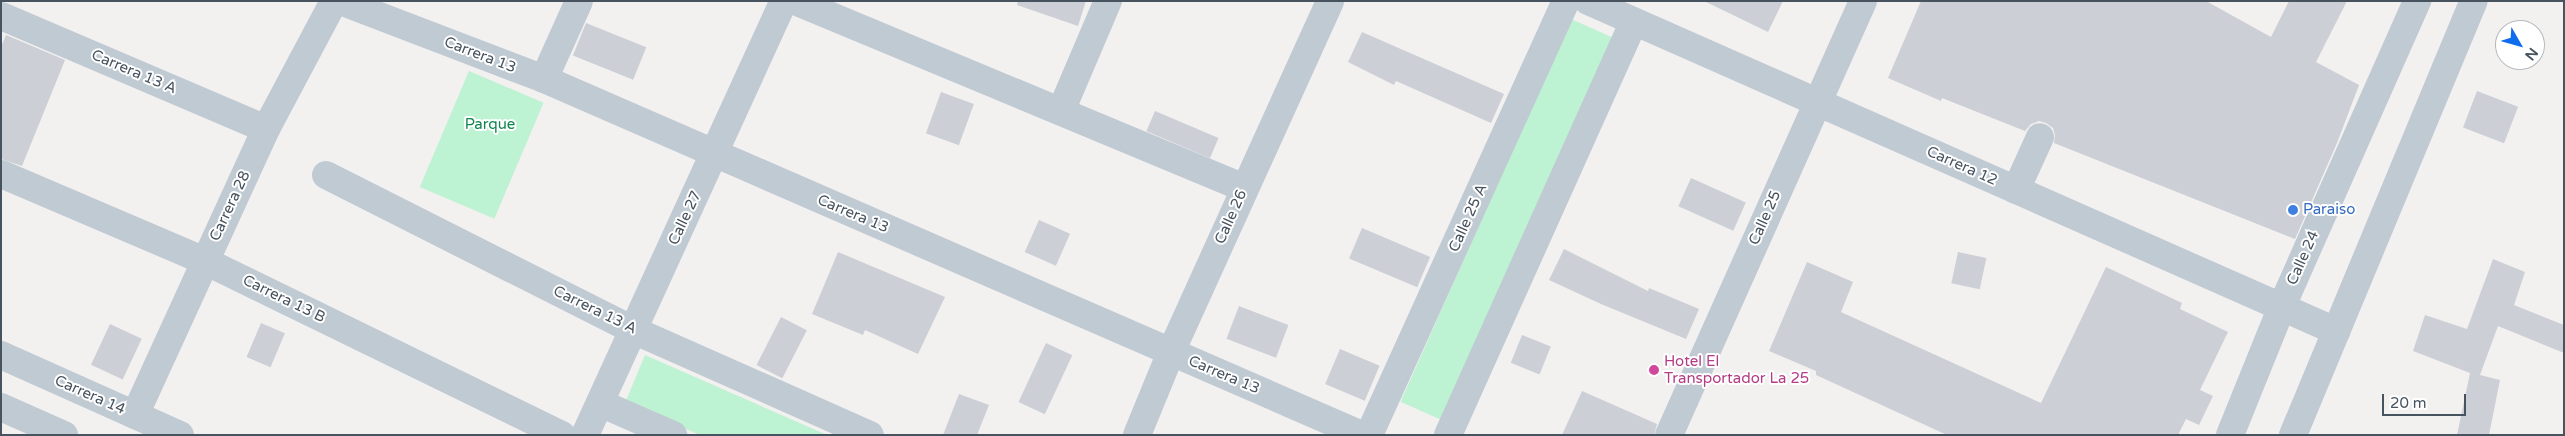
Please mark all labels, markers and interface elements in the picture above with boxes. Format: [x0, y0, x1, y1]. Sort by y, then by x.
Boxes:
north arrow [2495, 20, 2545, 70]
street label: Carrera 13 [442, 33, 518, 77]
text: N [2521, 44, 2542, 64]
street label: Carrera 13 A [89, 46, 179, 98]
park label: Parque [465, 116, 515, 134]
street label: Carrera 12 [1924, 142, 2000, 190]
street label: Carrera 28 [206, 168, 254, 244]
street label: Calle 25 A [1445, 181, 1491, 255]
street label: Calle 26 [1211, 187, 1251, 247]
street label: Calle 27 [665, 188, 705, 248]
street label: Calle 25 [1745, 188, 1785, 248]
street label: Carrera 13 [815, 191, 891, 237]
place label: Paraiso [2303, 201, 2355, 219]
marker: Paraiso [2287, 204, 2299, 216]
street label: Calle 24 [2283, 228, 2323, 288]
street label: Carrera 13 B [240, 271, 328, 327]
street label: Carrera 13 A [550, 282, 640, 338]
street label: Carrera 13 [1186, 352, 1262, 398]
place label: Hotel El Transportador La 25 [1664, 352, 1809, 387]
marker: Hotel El Transportador La 25 [1648, 364, 1660, 376]
street label: Carrera 14 [52, 371, 128, 419]
scale bar [2385, 384, 2469, 416]
text: 20 m [2390, 394, 2427, 412]

